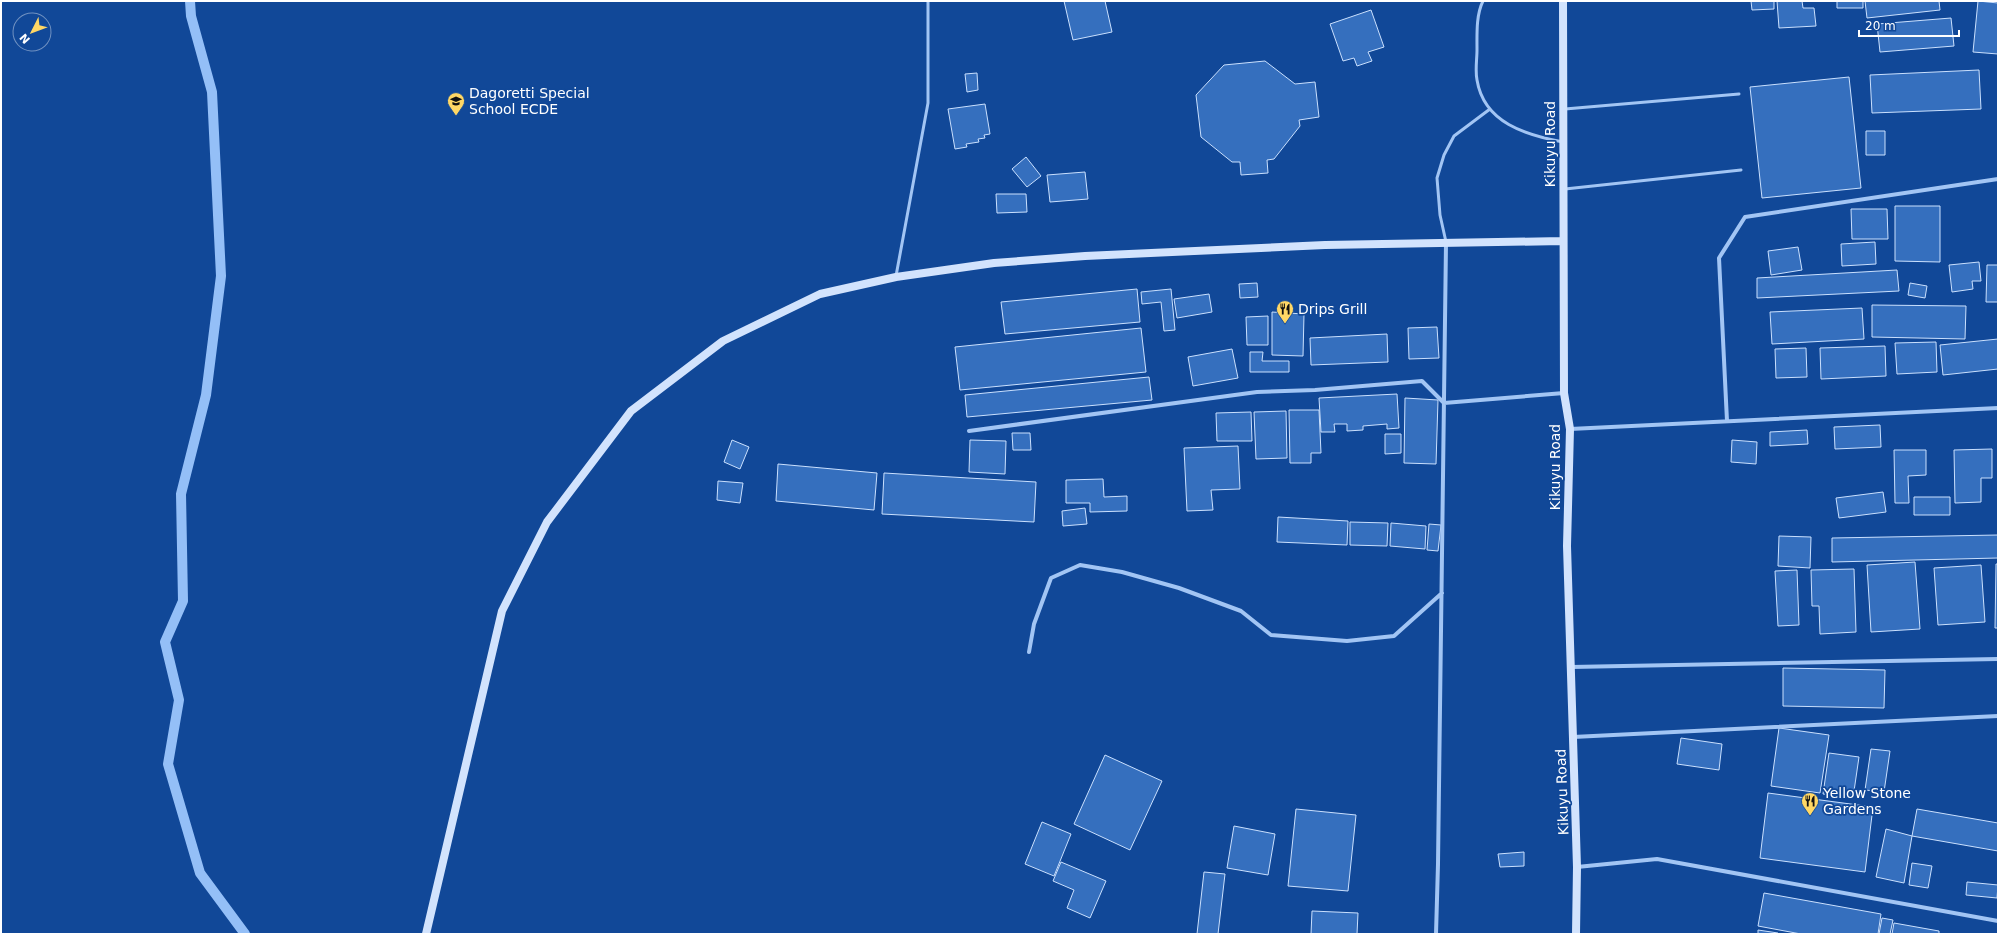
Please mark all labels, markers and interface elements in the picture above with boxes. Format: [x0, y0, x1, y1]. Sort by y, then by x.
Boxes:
north arrow [12, 12, 52, 52]
scale bar [1859, 12, 1959, 38]
text: 20 m [1865, 19, 1896, 33]
text: N [17, 31, 33, 46]
place label: Dagoretti Special School ECDE [469, 85, 590, 117]
school or university icon: Dagoretti Special School ECDE [446, 91, 466, 116]
street label: Kikuyu Road [1542, 101, 1558, 187]
restaurant icon: Drips Grill [1275, 299, 1295, 324]
place label: Drips Grill [1298, 301, 1367, 317]
street label: Kikuyu Road [1547, 424, 1563, 510]
street label: Kikuyu Road [1552, 749, 1572, 835]
place label: Yellow Stone Gardens [1822, 785, 1911, 817]
restaurant icon: Yellow Stone Gardens [1800, 791, 1820, 816]

